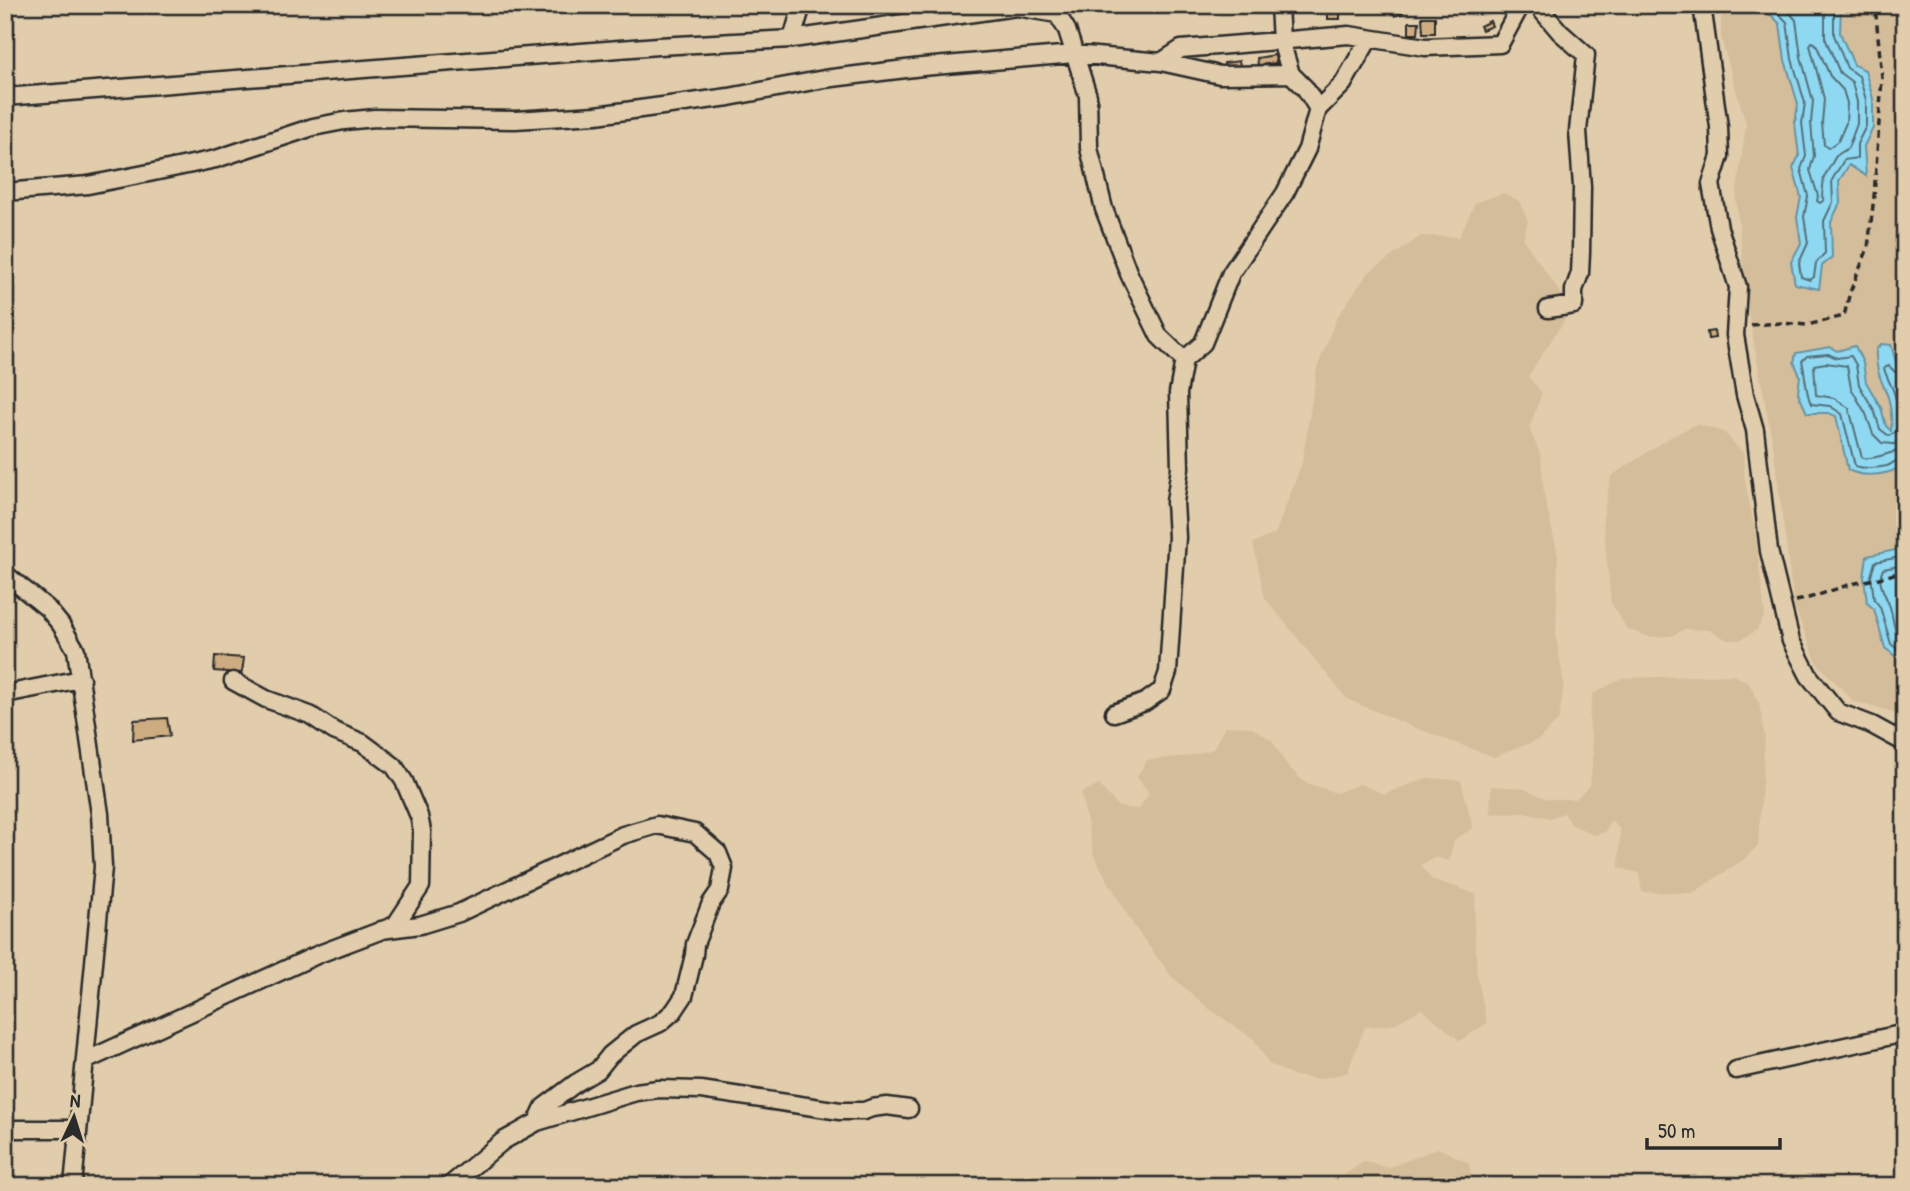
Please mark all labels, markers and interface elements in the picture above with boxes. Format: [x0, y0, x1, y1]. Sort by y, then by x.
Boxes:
north arrow [38, 1082, 108, 1152]
text: N [69, 1087, 81, 1113]
scale bar [1647, 1107, 1780, 1151]
text: 50 m [1658, 1116, 1695, 1145]

